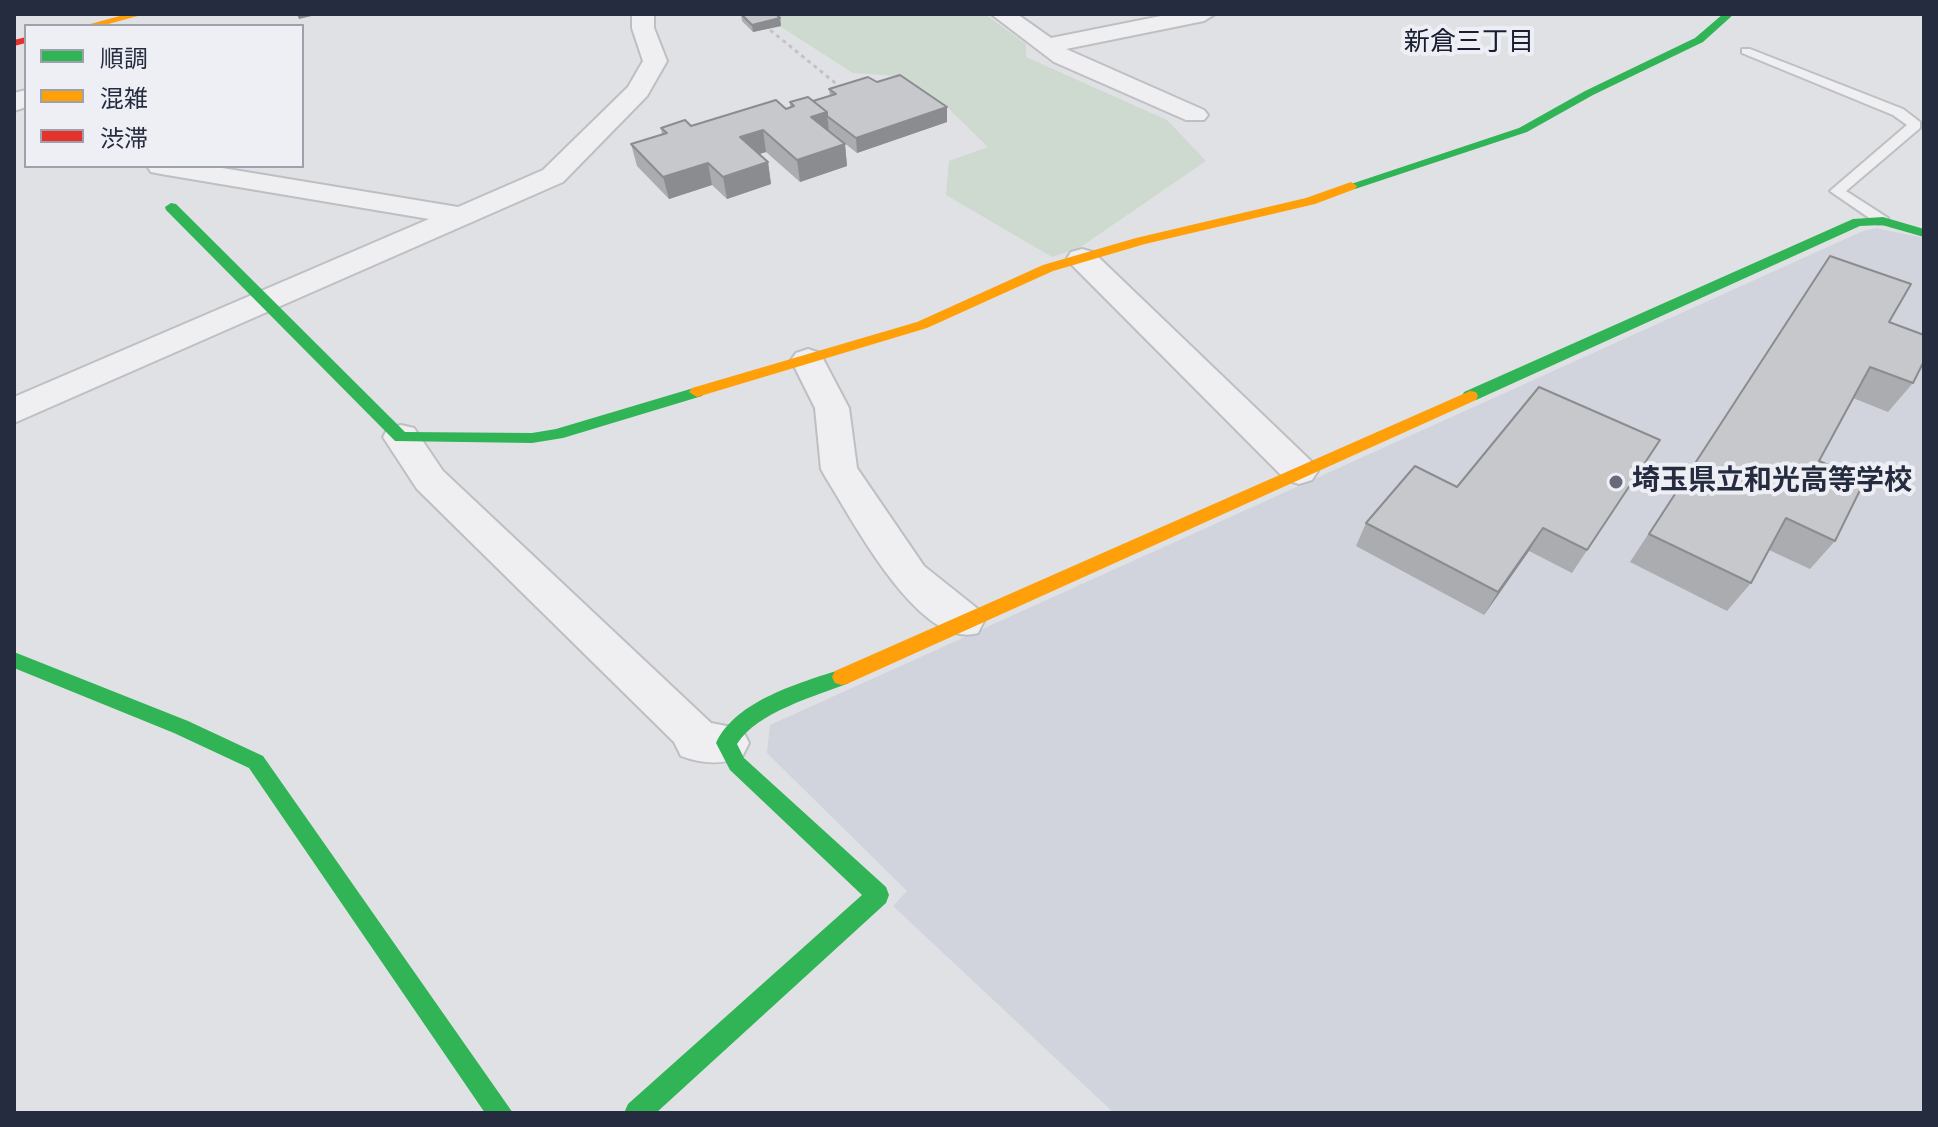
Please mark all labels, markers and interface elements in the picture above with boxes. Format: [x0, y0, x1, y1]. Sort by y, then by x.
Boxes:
legend [24, 24, 304, 168]
district label: 新倉三丁目 [1404, 27, 1534, 59]
text: 順調 [100, 45, 148, 74]
text: 混雑 [100, 85, 148, 114]
text: 渋滞 [100, 125, 148, 154]
place label: 埼玉県立和光高等学校 [1632, 465, 1912, 499]
marker: 埼玉県立和光高等学校 [1607, 473, 1625, 491]

